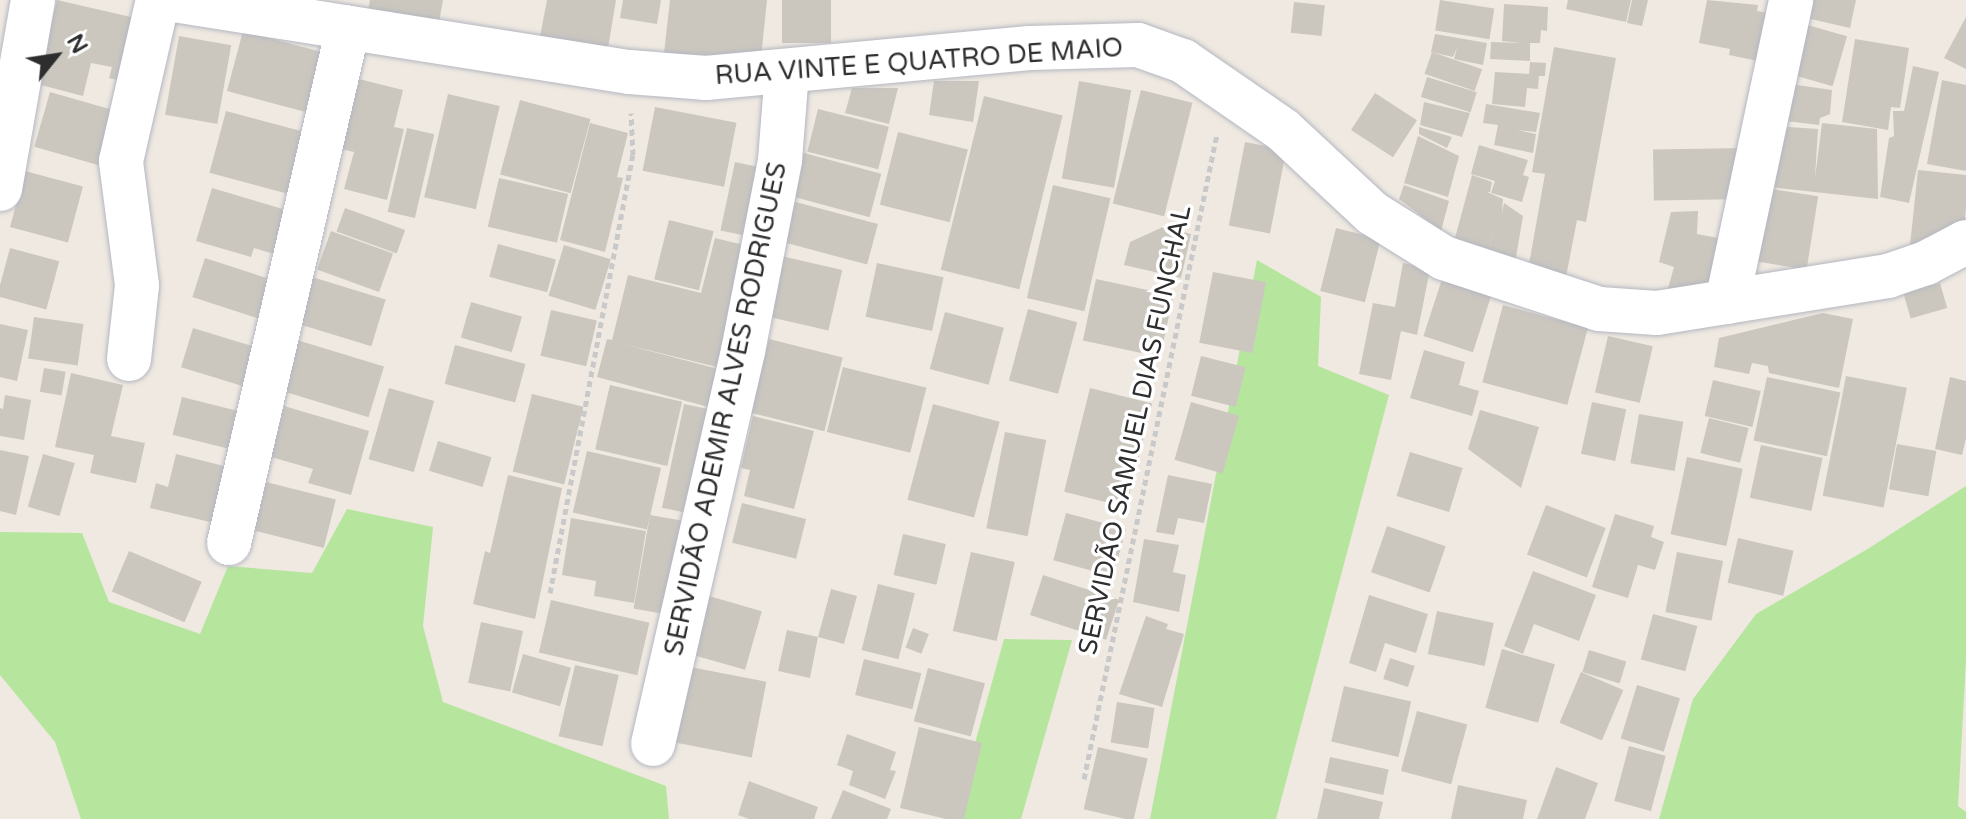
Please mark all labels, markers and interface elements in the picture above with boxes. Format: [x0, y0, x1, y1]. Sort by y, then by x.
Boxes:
north arrow [16, 16, 96, 96]
text: N [61, 30, 92, 58]
street label: RUA VINTE E QUATRO DE MAIO [714, 32, 1124, 92]
street label: SERVIDÃO ADEMIR ALVES RODRIGUES [658, 160, 794, 658]
street label: SERVIDÃO SAMUEL DIAS FUNCHAL [1072, 202, 1198, 658]

